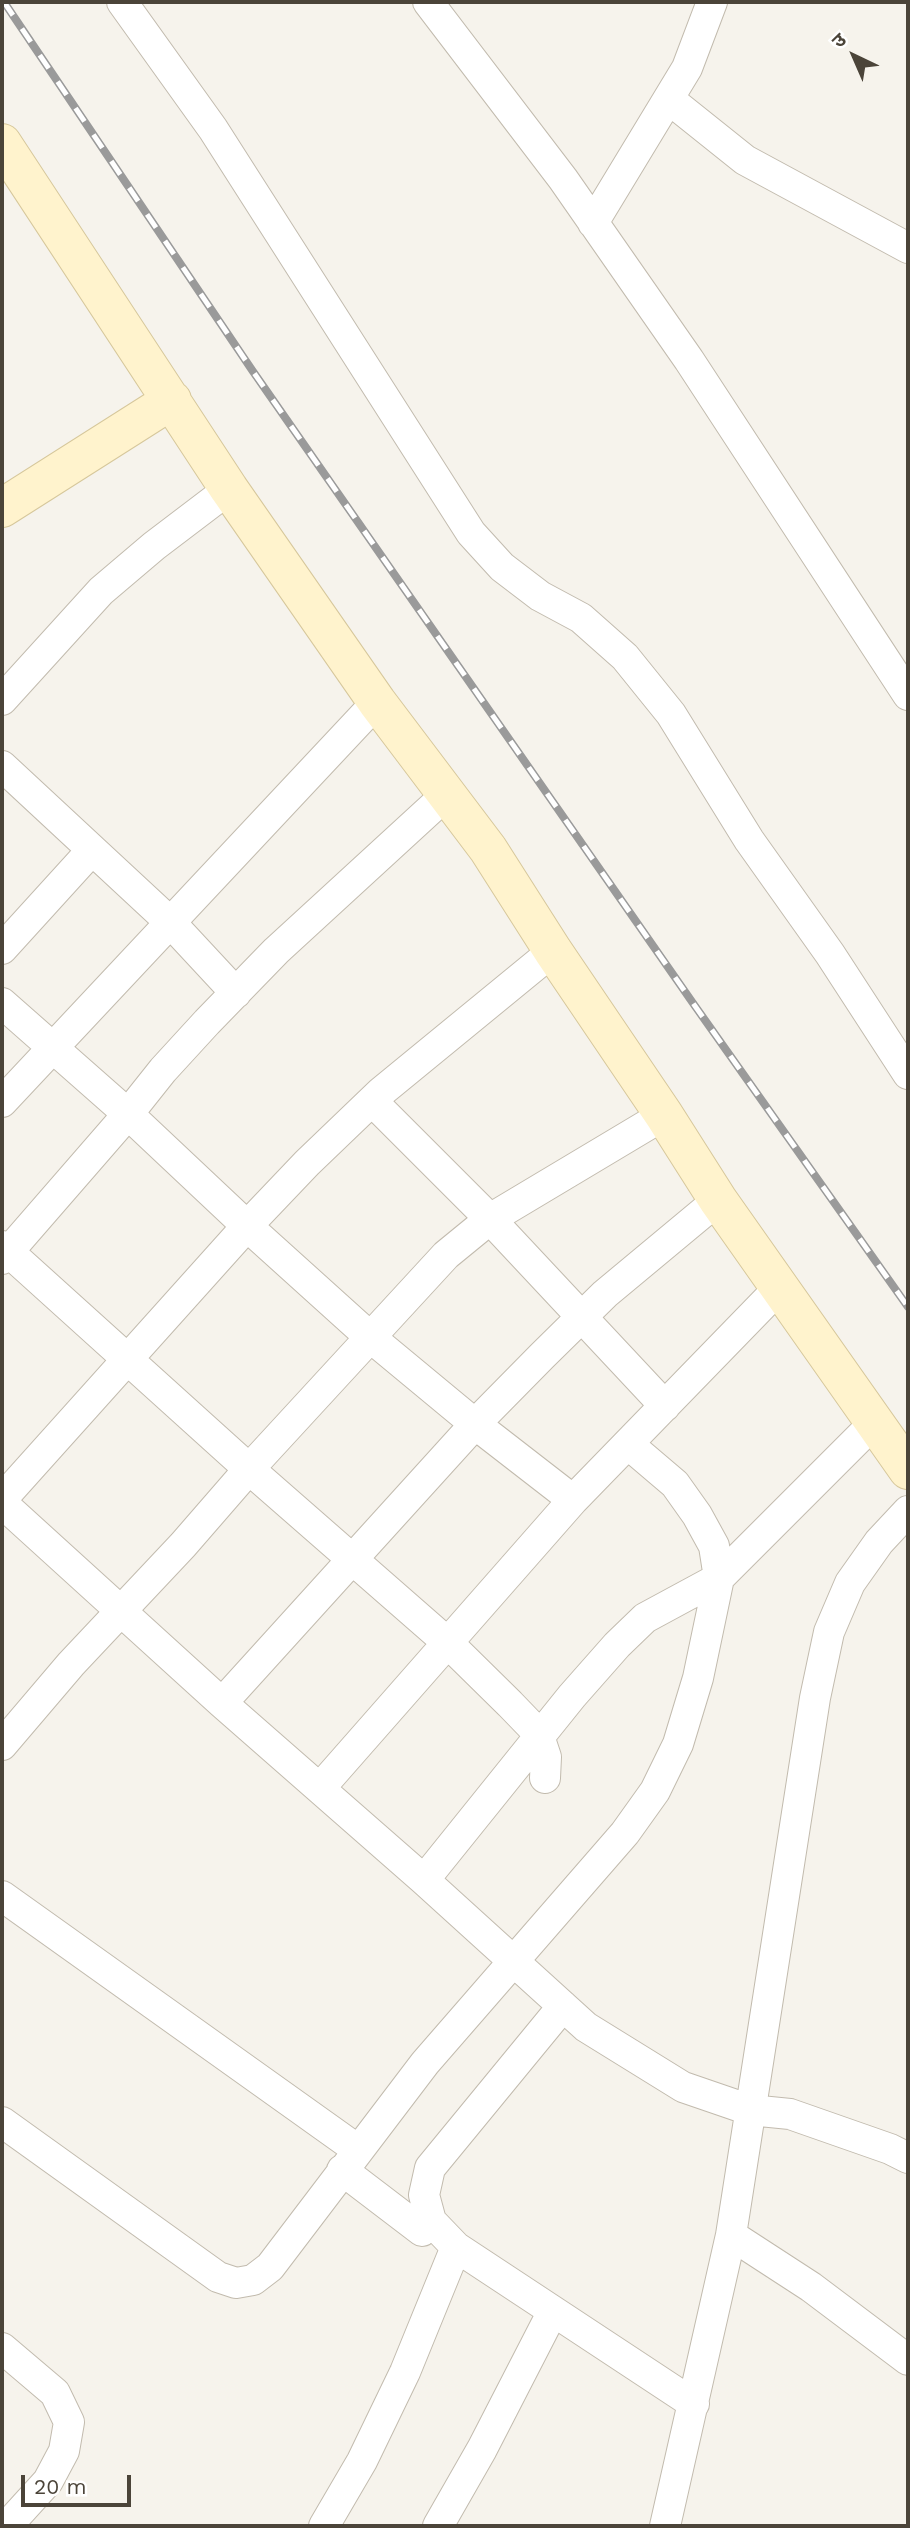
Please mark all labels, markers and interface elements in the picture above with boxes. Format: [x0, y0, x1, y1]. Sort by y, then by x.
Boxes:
north arrow [819, 21, 889, 91]
text: उ [827, 28, 851, 53]
scale bar [24, 2462, 135, 2506]
text: 20 m [34, 2474, 86, 2499]

